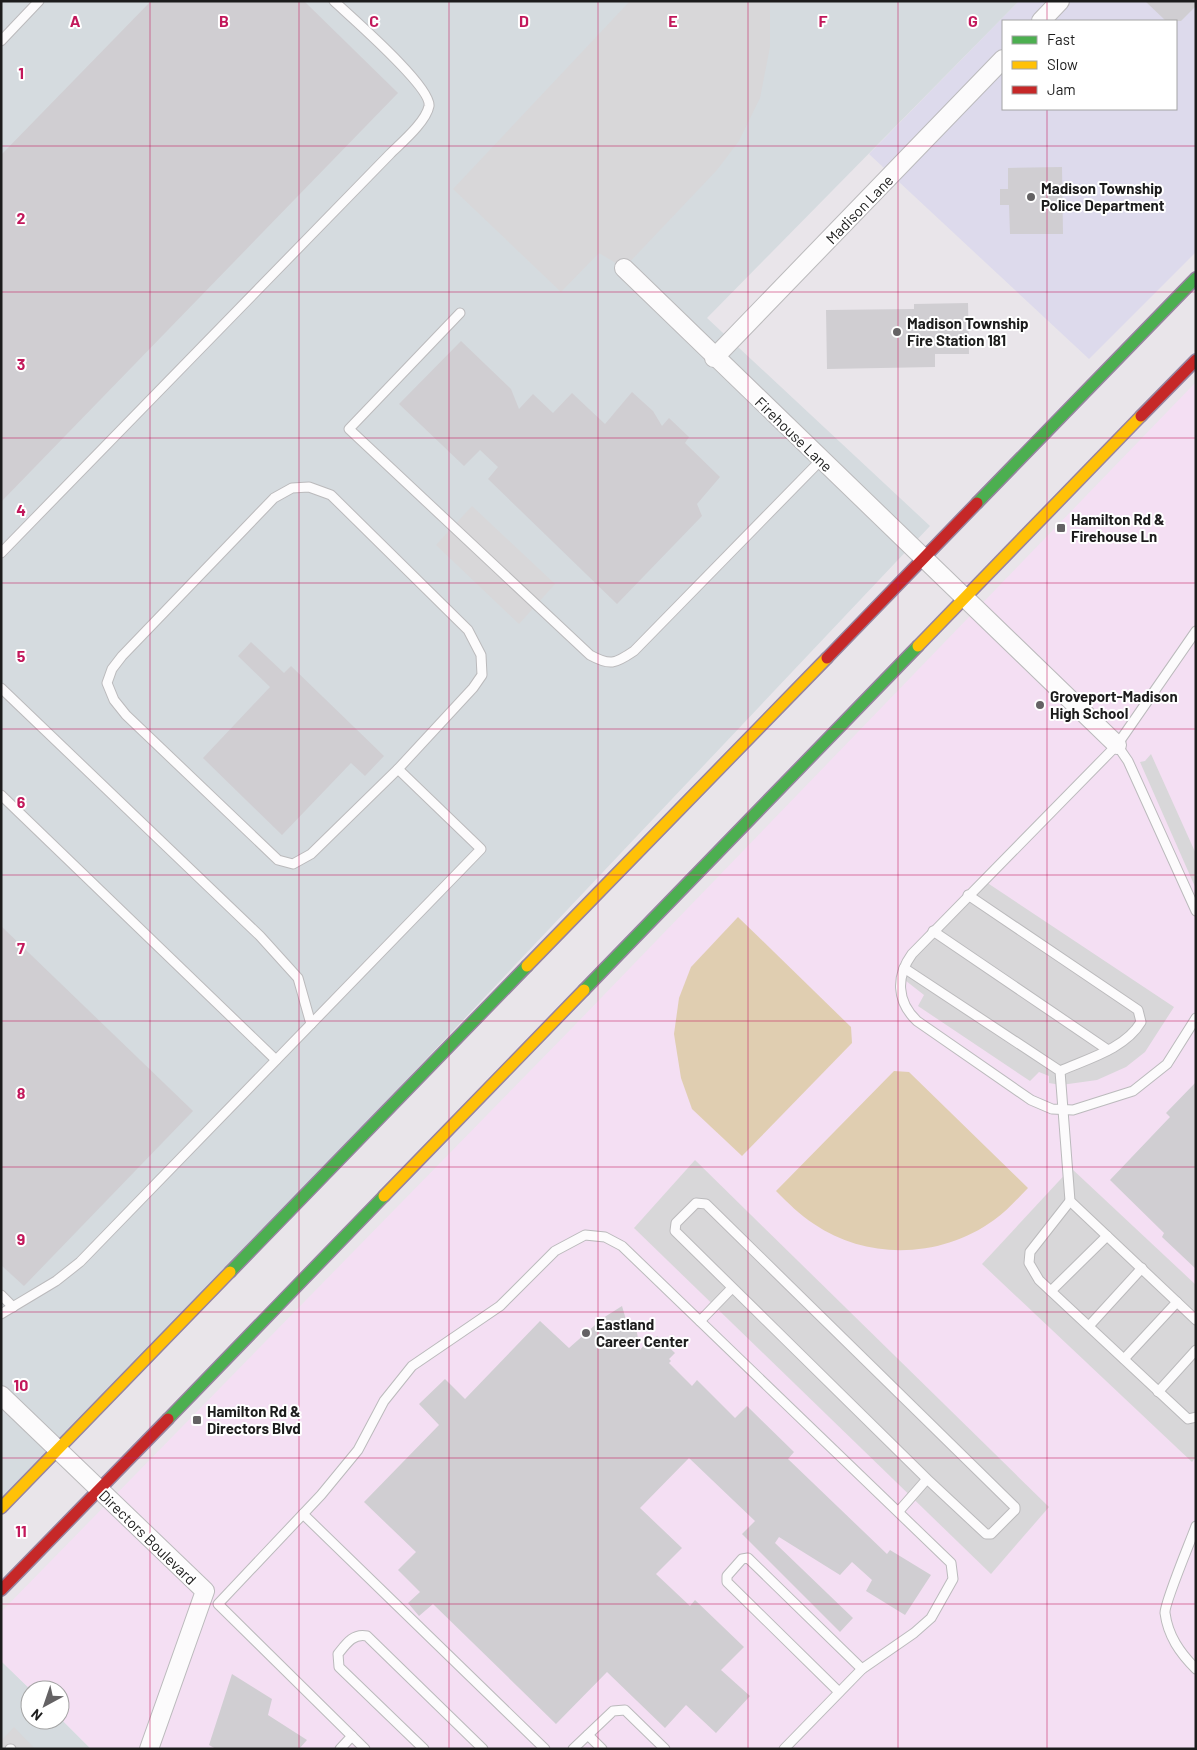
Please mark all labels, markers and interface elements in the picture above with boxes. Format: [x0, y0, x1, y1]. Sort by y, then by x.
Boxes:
text: A [70, 11, 81, 30]
text: B [219, 11, 229, 30]
text: C [369, 11, 379, 30]
text: D [519, 11, 529, 30]
text: E [668, 11, 678, 30]
text: F [819, 11, 828, 30]
text: G [968, 11, 978, 30]
legend [1002, 20, 1177, 110]
text: Fast [1047, 30, 1075, 48]
text: Slow [1047, 55, 1078, 73]
text: 1 [18, 63, 24, 82]
text: Jam [1047, 80, 1076, 98]
street label: Madison Lane [822, 171, 896, 247]
place label: Madison Township Police Department [1041, 179, 1165, 214]
marker: Madison Township Police Department [1025, 191, 1037, 203]
text: 2 [17, 208, 26, 227]
place label: Madison Township Fire Station 181 [907, 314, 1029, 349]
marker: Madison Township Fire Station 181 [891, 326, 903, 338]
text: 3 [17, 354, 25, 373]
street label: Firehouse Lane [752, 393, 836, 475]
text: 4 [16, 500, 26, 519]
place label: Hamilton Rd & Firehouse Ln [1071, 510, 1165, 545]
marker: Hamilton Rd & Firehouse Ln [1055, 522, 1067, 534]
text: 5 [17, 646, 26, 665]
place label: Groveport-Madison High School [1050, 687, 1178, 722]
marker: Groveport-Madison High School [1034, 699, 1046, 711]
text: 6 [17, 792, 26, 811]
text: 7 [17, 938, 25, 957]
text: 8 [17, 1083, 26, 1102]
text: 9 [17, 1229, 25, 1248]
place label: Eastland Career Center [596, 1315, 689, 1350]
marker: Eastland Career Center [580, 1327, 592, 1339]
text: 10 [14, 1375, 28, 1394]
place label: Hamilton Rd & Directors Blvd [207, 1402, 301, 1437]
marker: Hamilton Rd & Directors Blvd [191, 1414, 203, 1426]
street label: Directors Boulevard [96, 1486, 200, 1588]
text: 11 [15, 1521, 27, 1540]
north arrow [20, 1680, 70, 1730]
text: N [27, 1706, 45, 1725]

